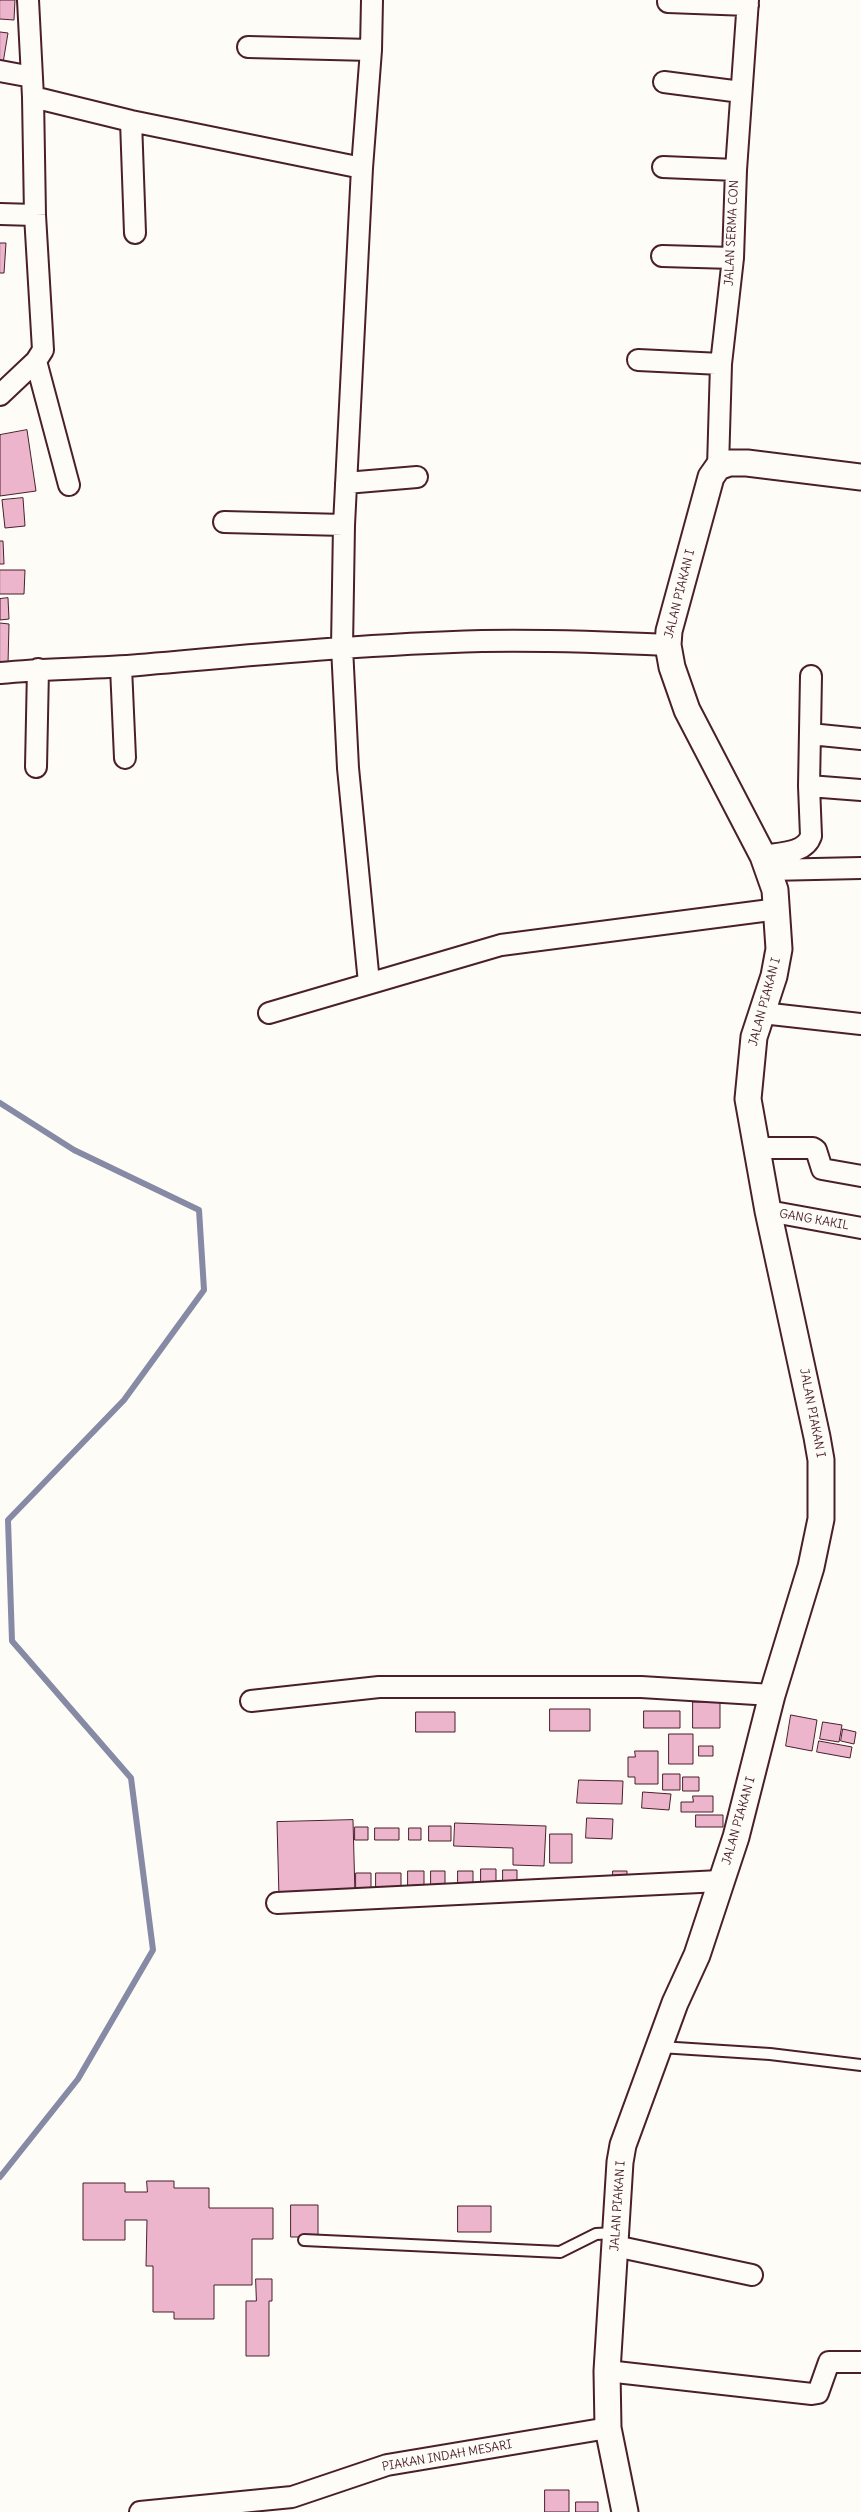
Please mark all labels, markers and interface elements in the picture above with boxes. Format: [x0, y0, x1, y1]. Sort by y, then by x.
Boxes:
street label: JALAN SERMA CON [722, 180, 742, 286]
street label: JALAN PIAKAN I [662, 548, 698, 640]
street label: JALAN PIAKAN I [746, 956, 784, 1048]
street label: GANG KAKIL [778, 1207, 850, 1233]
street label: JALAN PIAKAN I [796, 1367, 828, 1459]
street label: JALAN PIAKAN I [720, 1775, 758, 1867]
street label: JALAN PIAKAN I [608, 2160, 628, 2252]
street label: PIAKAN INDAH MESARI [381, 2437, 513, 2475]

